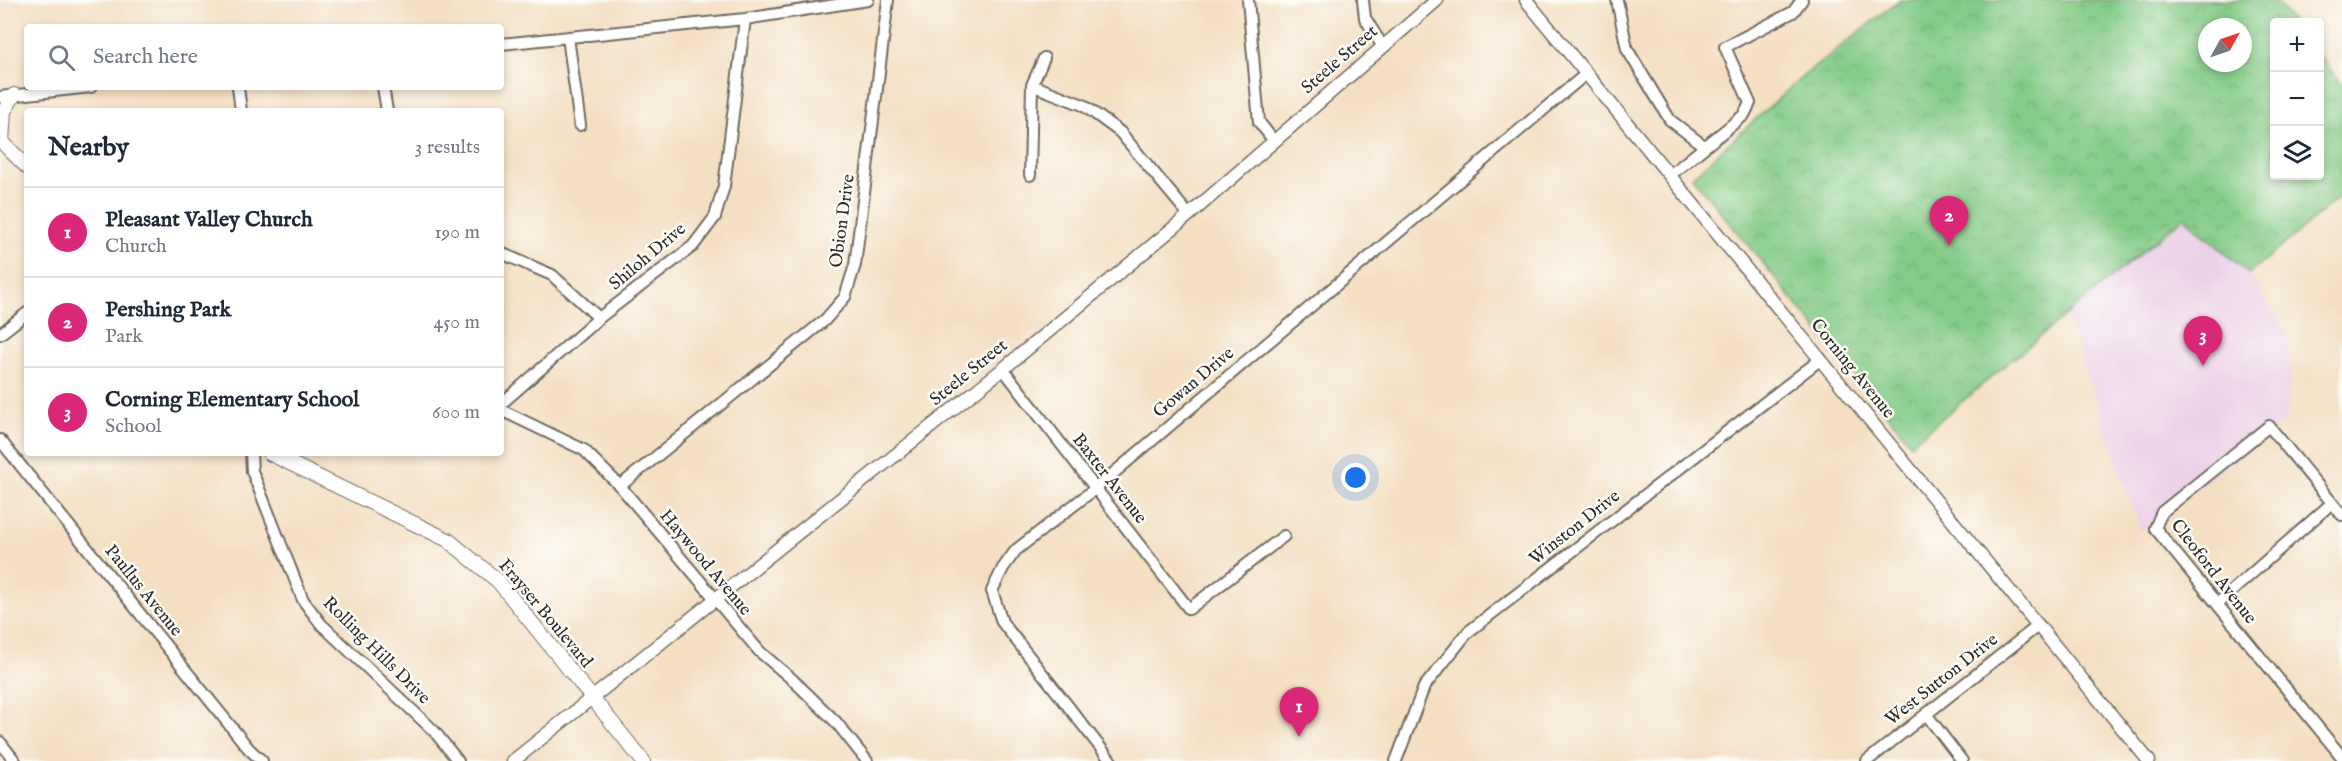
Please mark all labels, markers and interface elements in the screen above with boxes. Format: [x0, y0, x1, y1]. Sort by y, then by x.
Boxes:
north arrow [2198, 18, 2252, 72]
map controls [2270, 18, 2324, 180]
button: + [2270, 18, 2324, 72]
street label: Steele Street [1297, 21, 1383, 99]
search box [24, 24, 504, 90]
icon: search [45, 41, 78, 74]
text: Search here [93, 43, 198, 71]
button: − [2270, 72, 2324, 126]
button: layers [2270, 126, 2324, 180]
text: Nearby [48, 131, 129, 164]
text: 3 results [415, 135, 480, 160]
street label: Obion Drive [825, 173, 861, 269]
pin: 2 [1930, 196, 1968, 246]
text: Pleasant Valley Church [105, 206, 313, 234]
street label: Shiloh Drive [605, 218, 691, 296]
text: 1 [64, 220, 71, 245]
text: 190 m [434, 220, 480, 245]
text: Church [105, 234, 167, 259]
text: Pershing Park [105, 296, 231, 324]
text: 2 [63, 310, 72, 335]
text: 450 m [433, 310, 480, 335]
street label: Corning Avenue [1805, 314, 1899, 424]
pin: 3 [2184, 316, 2222, 366]
text: Park [105, 324, 143, 349]
street label: Steele Street [925, 335, 1013, 411]
street label: Gowan Drive [1149, 342, 1239, 424]
text: Corning Elementary School [105, 386, 359, 414]
text: 3 [64, 400, 71, 425]
text: 600 m [432, 400, 480, 425]
text: School [105, 414, 161, 439]
street label: Baxter Avenue [1067, 429, 1151, 529]
your location [1341, 463, 1370, 492]
street label: Winston Drive [1525, 485, 1625, 571]
street label: Haywood Avenue [654, 505, 756, 621]
street label: Cleoford Avenue [2165, 515, 2261, 629]
street label: Paullus Avenue [99, 540, 187, 642]
street label: Frayser Boulevard [493, 555, 598, 674]
street label: Rolling Hills Drive [317, 592, 435, 710]
street label: West Sutton Drive [1881, 629, 2003, 731]
pin: 1 [1280, 688, 1318, 737]

